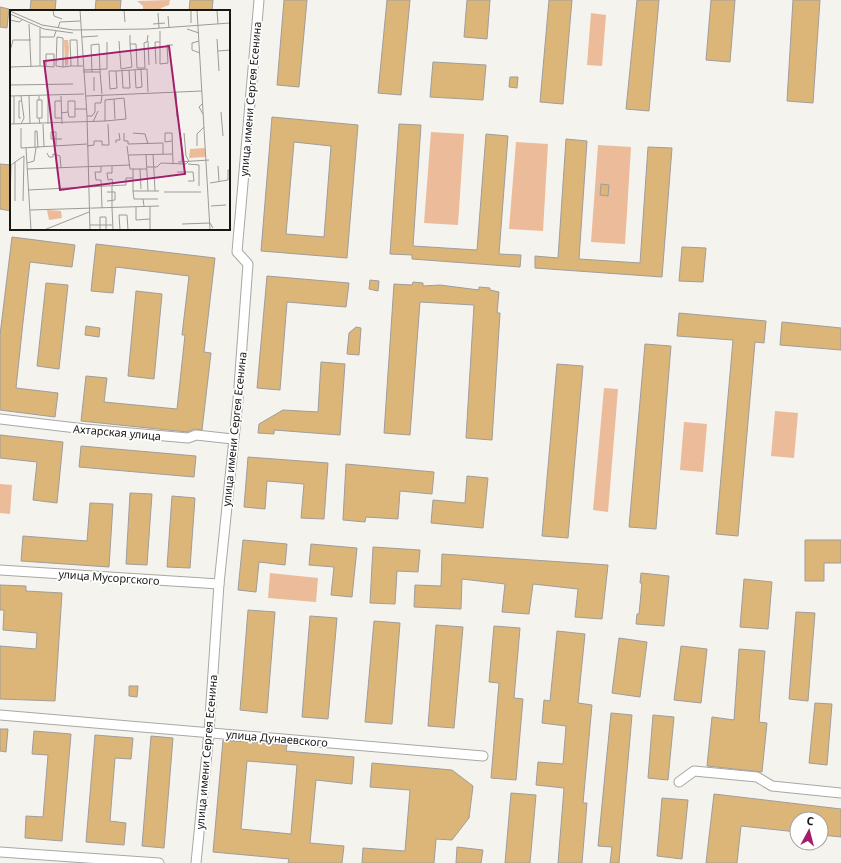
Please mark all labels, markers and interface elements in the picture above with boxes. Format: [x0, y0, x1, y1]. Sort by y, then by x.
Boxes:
inset map [10, 10, 230, 230]
street label: улица имени Сергея Есенина [236, 21, 264, 177]
street label: улица имени Сергея Есенина [218, 351, 250, 507]
street label: Ахтарская улица [72, 421, 162, 443]
street label: улица Мусоргского [58, 566, 160, 588]
street label: улица имени Сергея Есенина [192, 674, 220, 830]
street label: улица Дунаевского [226, 726, 328, 750]
north arrow [789, 811, 829, 851]
text: С [806, 813, 815, 828]

